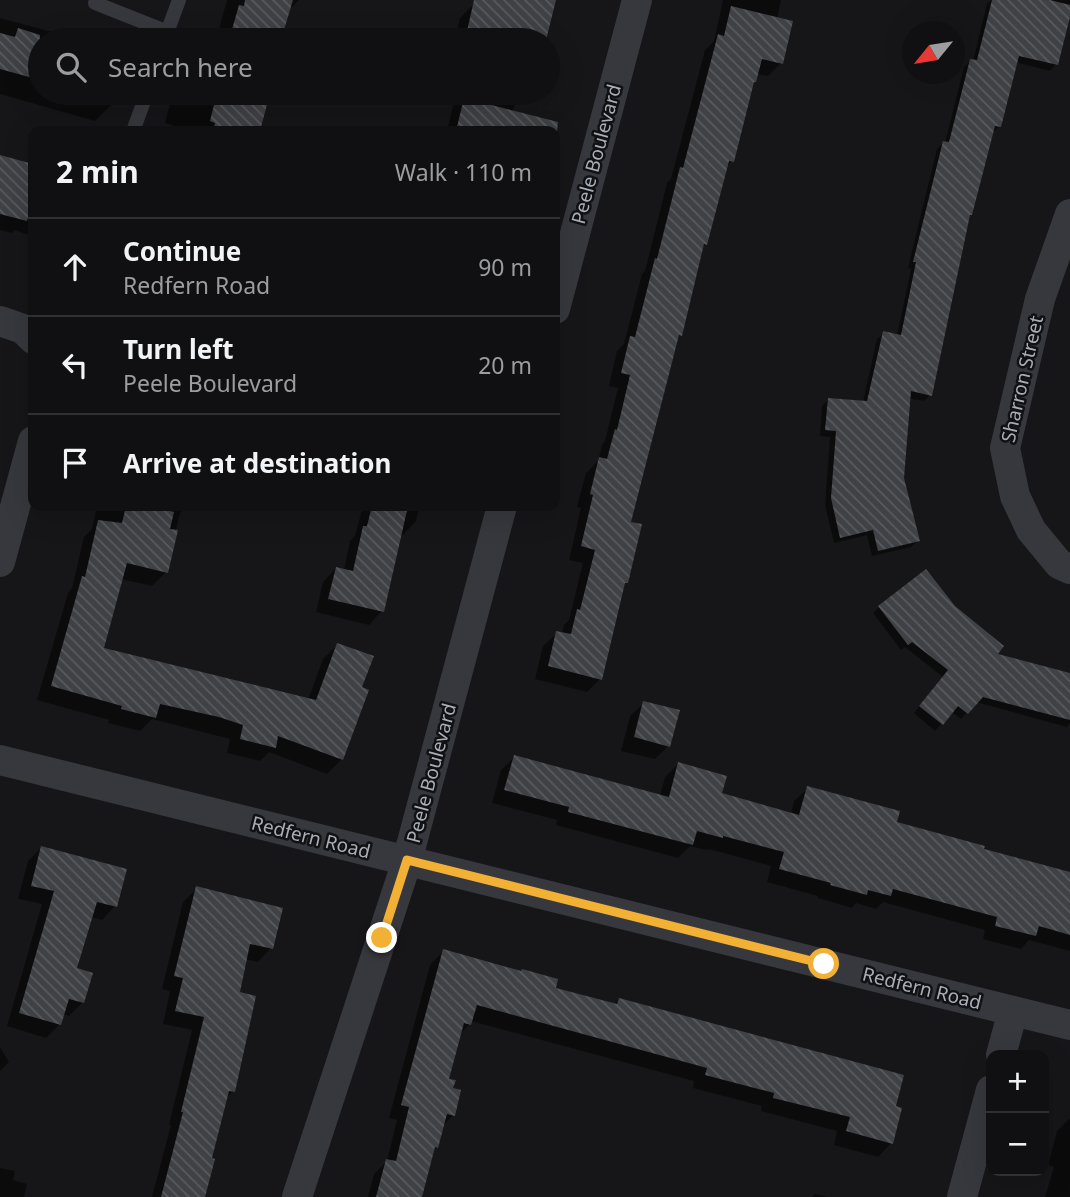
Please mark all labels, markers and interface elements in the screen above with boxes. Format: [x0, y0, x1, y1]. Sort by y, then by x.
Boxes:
north arrow [902, 21, 965, 84]
search box [28, 28, 560, 105]
icon: search [52, 48, 90, 86]
text: Search here [108, 49, 253, 85]
street label: Peele Boulevard [565, 81, 627, 227]
text: 2 min [56, 151, 139, 192]
text: Walk · 110 m [395, 156, 532, 188]
text: Continue [123, 233, 241, 269]
icon: ahead [56, 248, 94, 286]
text: 90 m [478, 251, 532, 283]
text: Redfern Road [123, 269, 270, 301]
street label: Sharron Street [995, 313, 1049, 445]
text: Turn left [123, 331, 234, 367]
icon: left [56, 346, 94, 384]
text: 20 m [478, 349, 532, 381]
text: Peele Boulevard [123, 367, 297, 399]
icon: arrive [56, 444, 94, 482]
text: Arrive at destination [123, 445, 392, 481]
street label: Peele Boulevard [400, 700, 462, 846]
street label: Redfern Road [249, 810, 373, 864]
route end [366, 922, 397, 953]
route start [808, 948, 839, 979]
street label: Redfern Road [860, 961, 984, 1015]
map controls [986, 1050, 1049, 1176]
button: + [986, 1050, 1049, 1113]
button: − [986, 1113, 1049, 1176]

